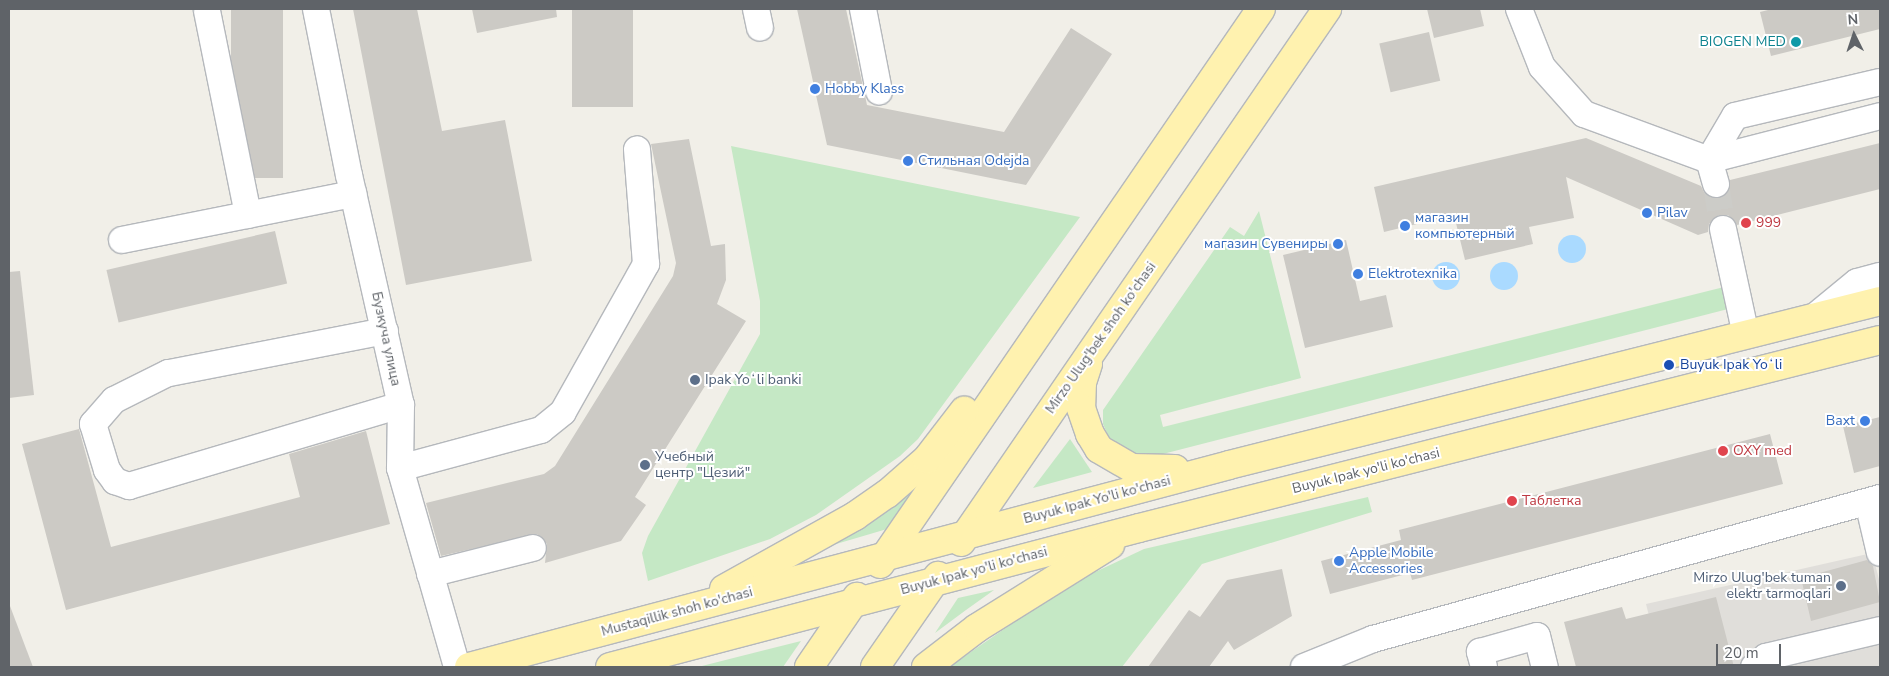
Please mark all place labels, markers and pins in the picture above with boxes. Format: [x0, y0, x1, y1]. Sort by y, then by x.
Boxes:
place label: BIOGEN MED [1699, 34, 1786, 50]
marker: BIOGEN MED [1790, 36, 1802, 48]
place label: Hobby Klass [825, 81, 904, 97]
marker: Hobby Klass [809, 83, 821, 95]
place label: Стильная Odejda [918, 153, 1030, 169]
marker: Стильная Odejda [902, 155, 914, 167]
place label: Pilav [1657, 205, 1688, 221]
marker: Pilav [1641, 207, 1653, 219]
place label: магазин компьютерный [1415, 210, 1515, 242]
place label: 999 [1756, 215, 1781, 231]
marker: 999 [1740, 217, 1752, 229]
marker: магазин компьютерный [1399, 220, 1411, 232]
place label: магазин Сувениры [1204, 236, 1328, 252]
marker: магазин Сувениры [1332, 238, 1344, 250]
place label: Elektrotexnika [1368, 266, 1457, 282]
marker: Elektrotexnika [1352, 268, 1364, 280]
place label: Buyuk Ipak Yoʻli [1680, 357, 1782, 373]
marker: Buyuk Ipak Yoʻli [1662, 358, 1676, 372]
place label: Ipak Yoʻli banki [705, 372, 802, 388]
marker: Ipak Yoʻli banki [689, 374, 701, 386]
place label: Baxt [1826, 413, 1855, 429]
marker: Baxt [1859, 415, 1871, 427]
place label: OXY med [1733, 443, 1792, 459]
marker: OXY med [1717, 445, 1729, 457]
place label: Учебный центр "Цезий" [655, 449, 750, 482]
marker: Учебный центр "Цезий" [639, 459, 651, 471]
place label: Таблетка [1522, 493, 1581, 509]
marker: Таблетка [1506, 495, 1518, 507]
place label: Apple Mobile Accessories [1349, 545, 1433, 578]
marker: Apple Mobile Accessories [1333, 555, 1345, 567]
place label: Mirzo Ulug'bek tuman elektr tarmoqlari [1693, 570, 1831, 602]
marker: Mirzo Ulug'bek tuman elektr tarmoqlari [1835, 580, 1847, 592]

